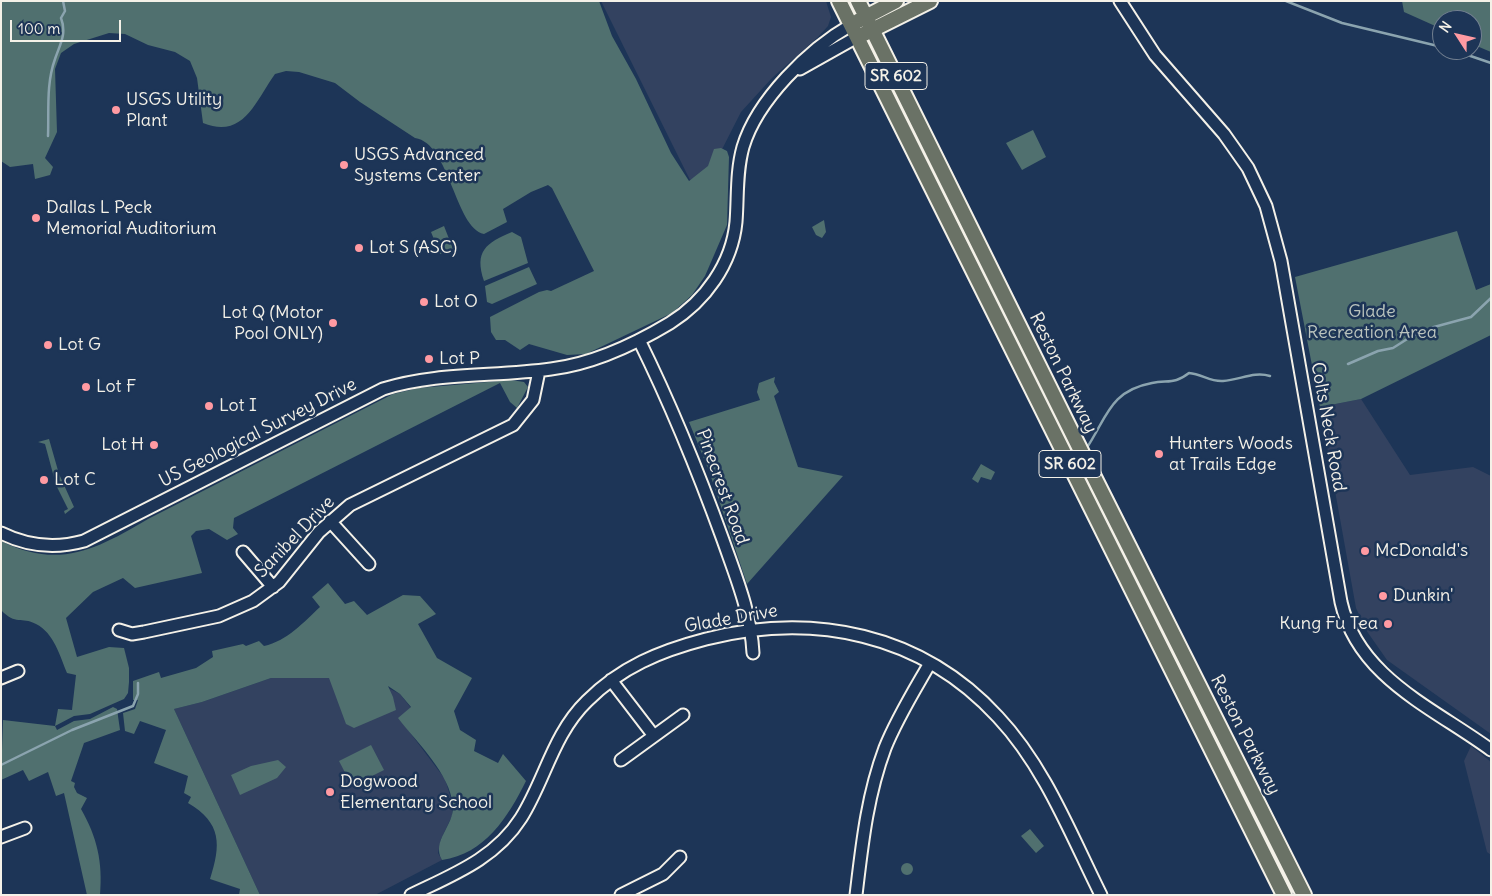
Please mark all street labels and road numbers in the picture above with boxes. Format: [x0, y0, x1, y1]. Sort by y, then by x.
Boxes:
road number: SR 602 [865, 62, 927, 90]
street label: Reston Parkway [1024, 309, 1102, 437]
street label: Colts Neck Road [1306, 361, 1350, 493]
street label: US Geological Survey Drive [156, 374, 360, 492]
street label: Pinecrest Road [691, 426, 753, 548]
road number: SR 602 [1039, 450, 1101, 478]
street label: Sanibel Drive [251, 492, 339, 582]
street label: Glade Drive [683, 600, 779, 638]
street label: Reston Parkway [1206, 671, 1284, 799]

